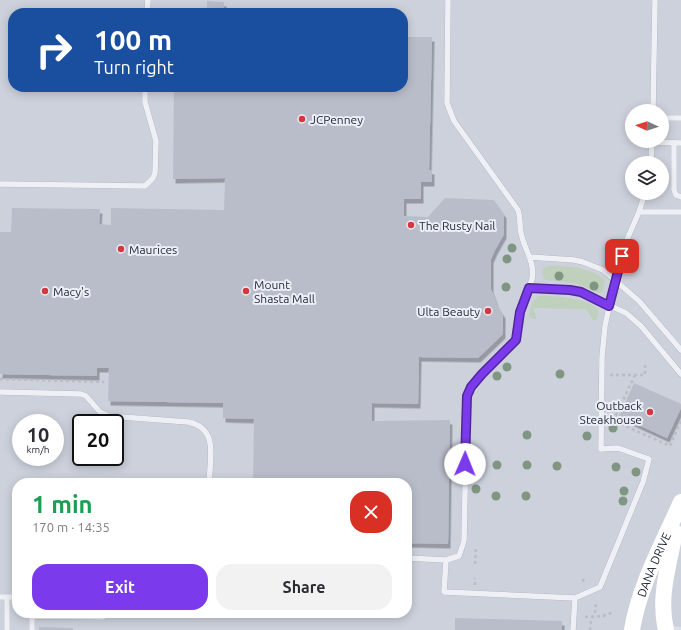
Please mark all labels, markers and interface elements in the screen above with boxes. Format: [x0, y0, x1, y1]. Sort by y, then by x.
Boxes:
icon: right [28, 24, 80, 76]
text: 100 m [94, 24, 172, 55]
text: Turn right [94, 57, 174, 77]
north arrow [625, 104, 669, 148]
map controls [625, 104, 669, 200]
place label: JCPenney [310, 113, 363, 126]
marker: JCPenney [297, 114, 307, 124]
button: layers [625, 156, 669, 200]
place label: The Rusty Nail [419, 219, 496, 232]
marker: The Rusty Nail [406, 220, 416, 230]
pin [605, 239, 639, 273]
place label: Maurices [129, 243, 177, 256]
marker: Maurices [116, 244, 126, 254]
icon: arrive [611, 245, 633, 267]
place label: Mount Shasta Mall [254, 278, 315, 305]
place label: Macy's [53, 285, 89, 298]
marker: Macy's [40, 286, 50, 296]
marker: Mount Shasta Mall [241, 286, 251, 296]
place label: Ulta Beauty [417, 305, 480, 318]
marker: Ulta Beauty [483, 306, 493, 316]
place label: Outback Steakhouse [580, 399, 642, 426]
marker: Outback Steakhouse [645, 407, 655, 417]
speed limit sign: 20 [72, 414, 124, 466]
text: 10 [27, 423, 49, 446]
position arrow [444, 443, 486, 485]
text: km/h [26, 444, 50, 455]
text: 1 min [32, 491, 93, 518]
button: close [350, 491, 392, 533]
text: 170 m · 14:35 [32, 520, 110, 534]
street label: DANA DRIVE [634, 530, 673, 599]
button: Exit [32, 564, 208, 610]
button: Share [216, 564, 392, 610]

